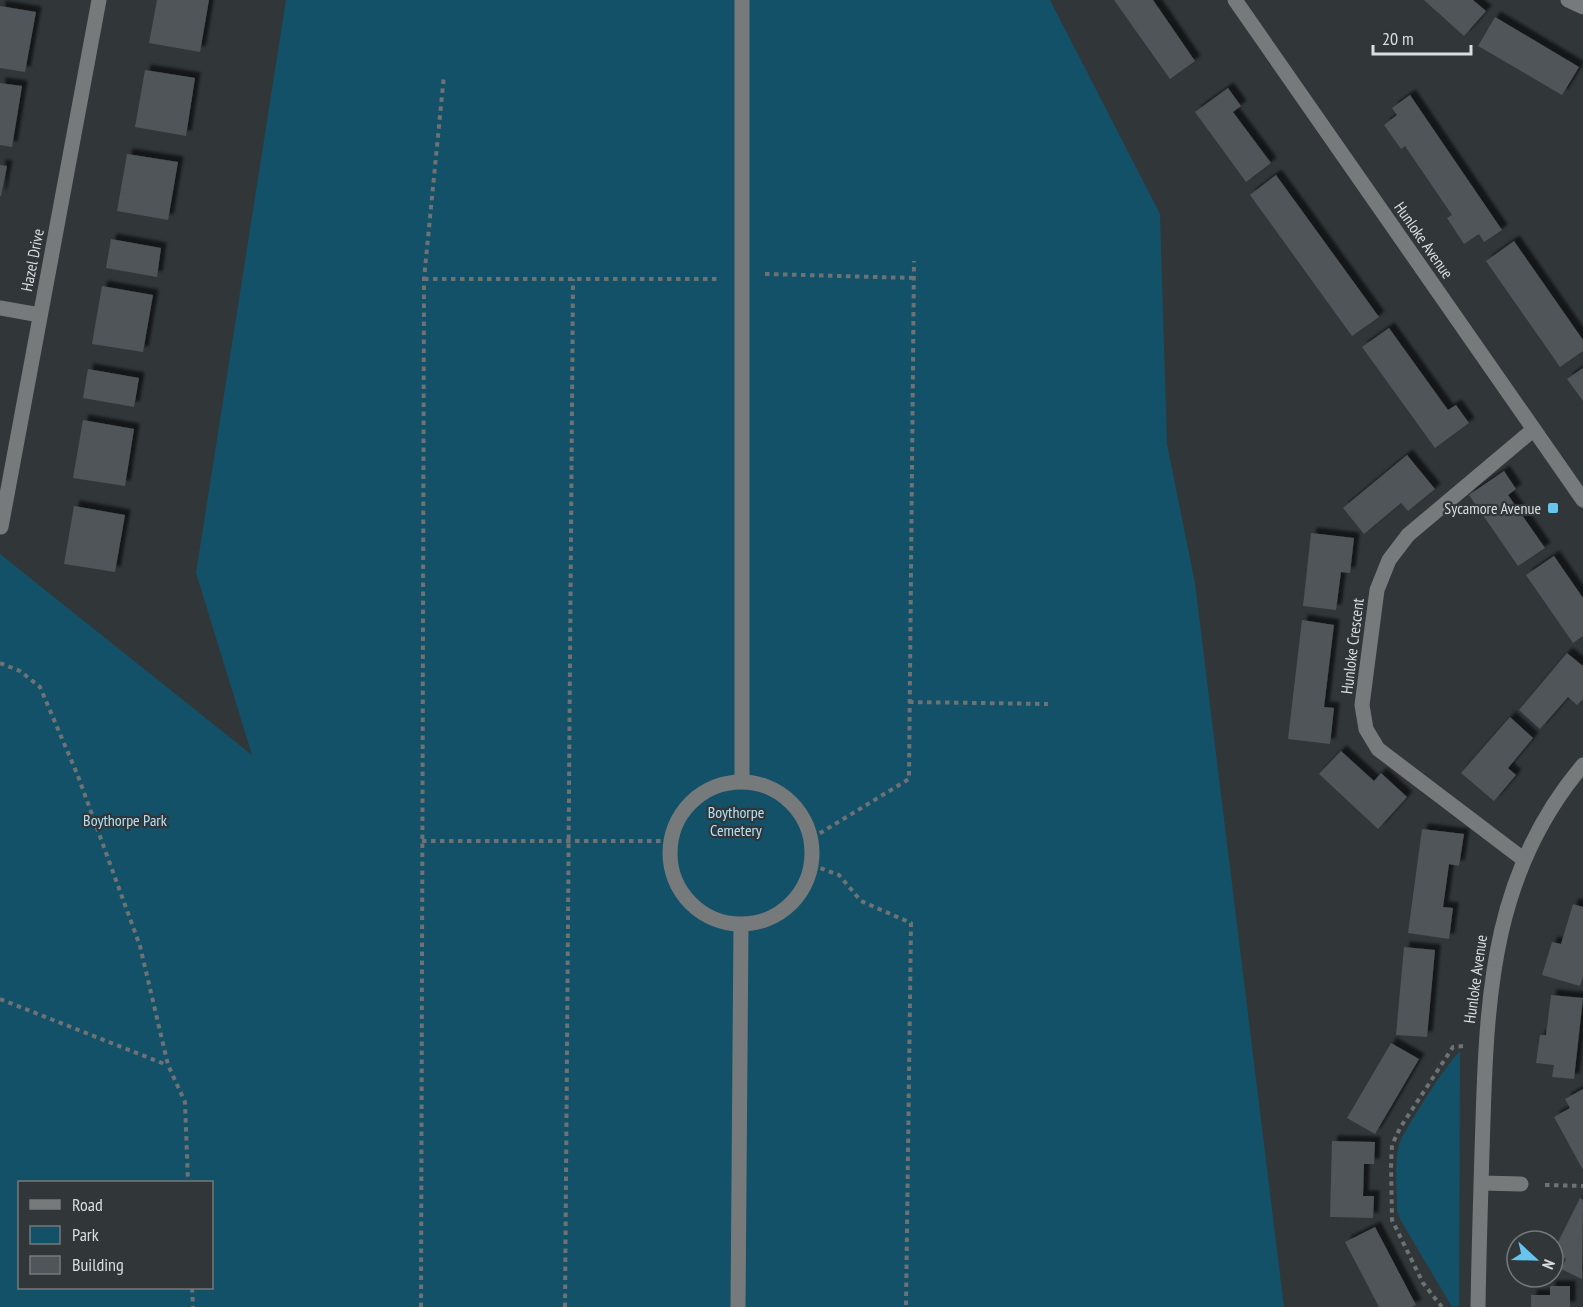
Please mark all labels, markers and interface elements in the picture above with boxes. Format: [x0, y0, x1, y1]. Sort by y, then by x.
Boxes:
scale bar [1373, 18, 1470, 56]
text: 20 m [1382, 27, 1414, 50]
street label: Hunloke Avenue [1390, 198, 1458, 282]
street label: Hazel Drive [16, 227, 48, 293]
place label: Sycamore Avenue [1444, 498, 1541, 518]
marker: Sycamore Avenue [1546, 501, 1560, 515]
street label: Hunloke Crescent [1336, 596, 1368, 695]
park label: Boythorpe Cemetery [708, 802, 764, 840]
park label: Boythorpe Park [83, 810, 168, 830]
street label: Hunloke Avenue [1459, 933, 1491, 1025]
legend [18, 1181, 213, 1289]
text: Road [72, 1193, 103, 1216]
text: Park [72, 1223, 99, 1246]
north arrow [1505, 1229, 1565, 1289]
text: Building [72, 1253, 124, 1276]
text: N [1538, 1257, 1560, 1272]

